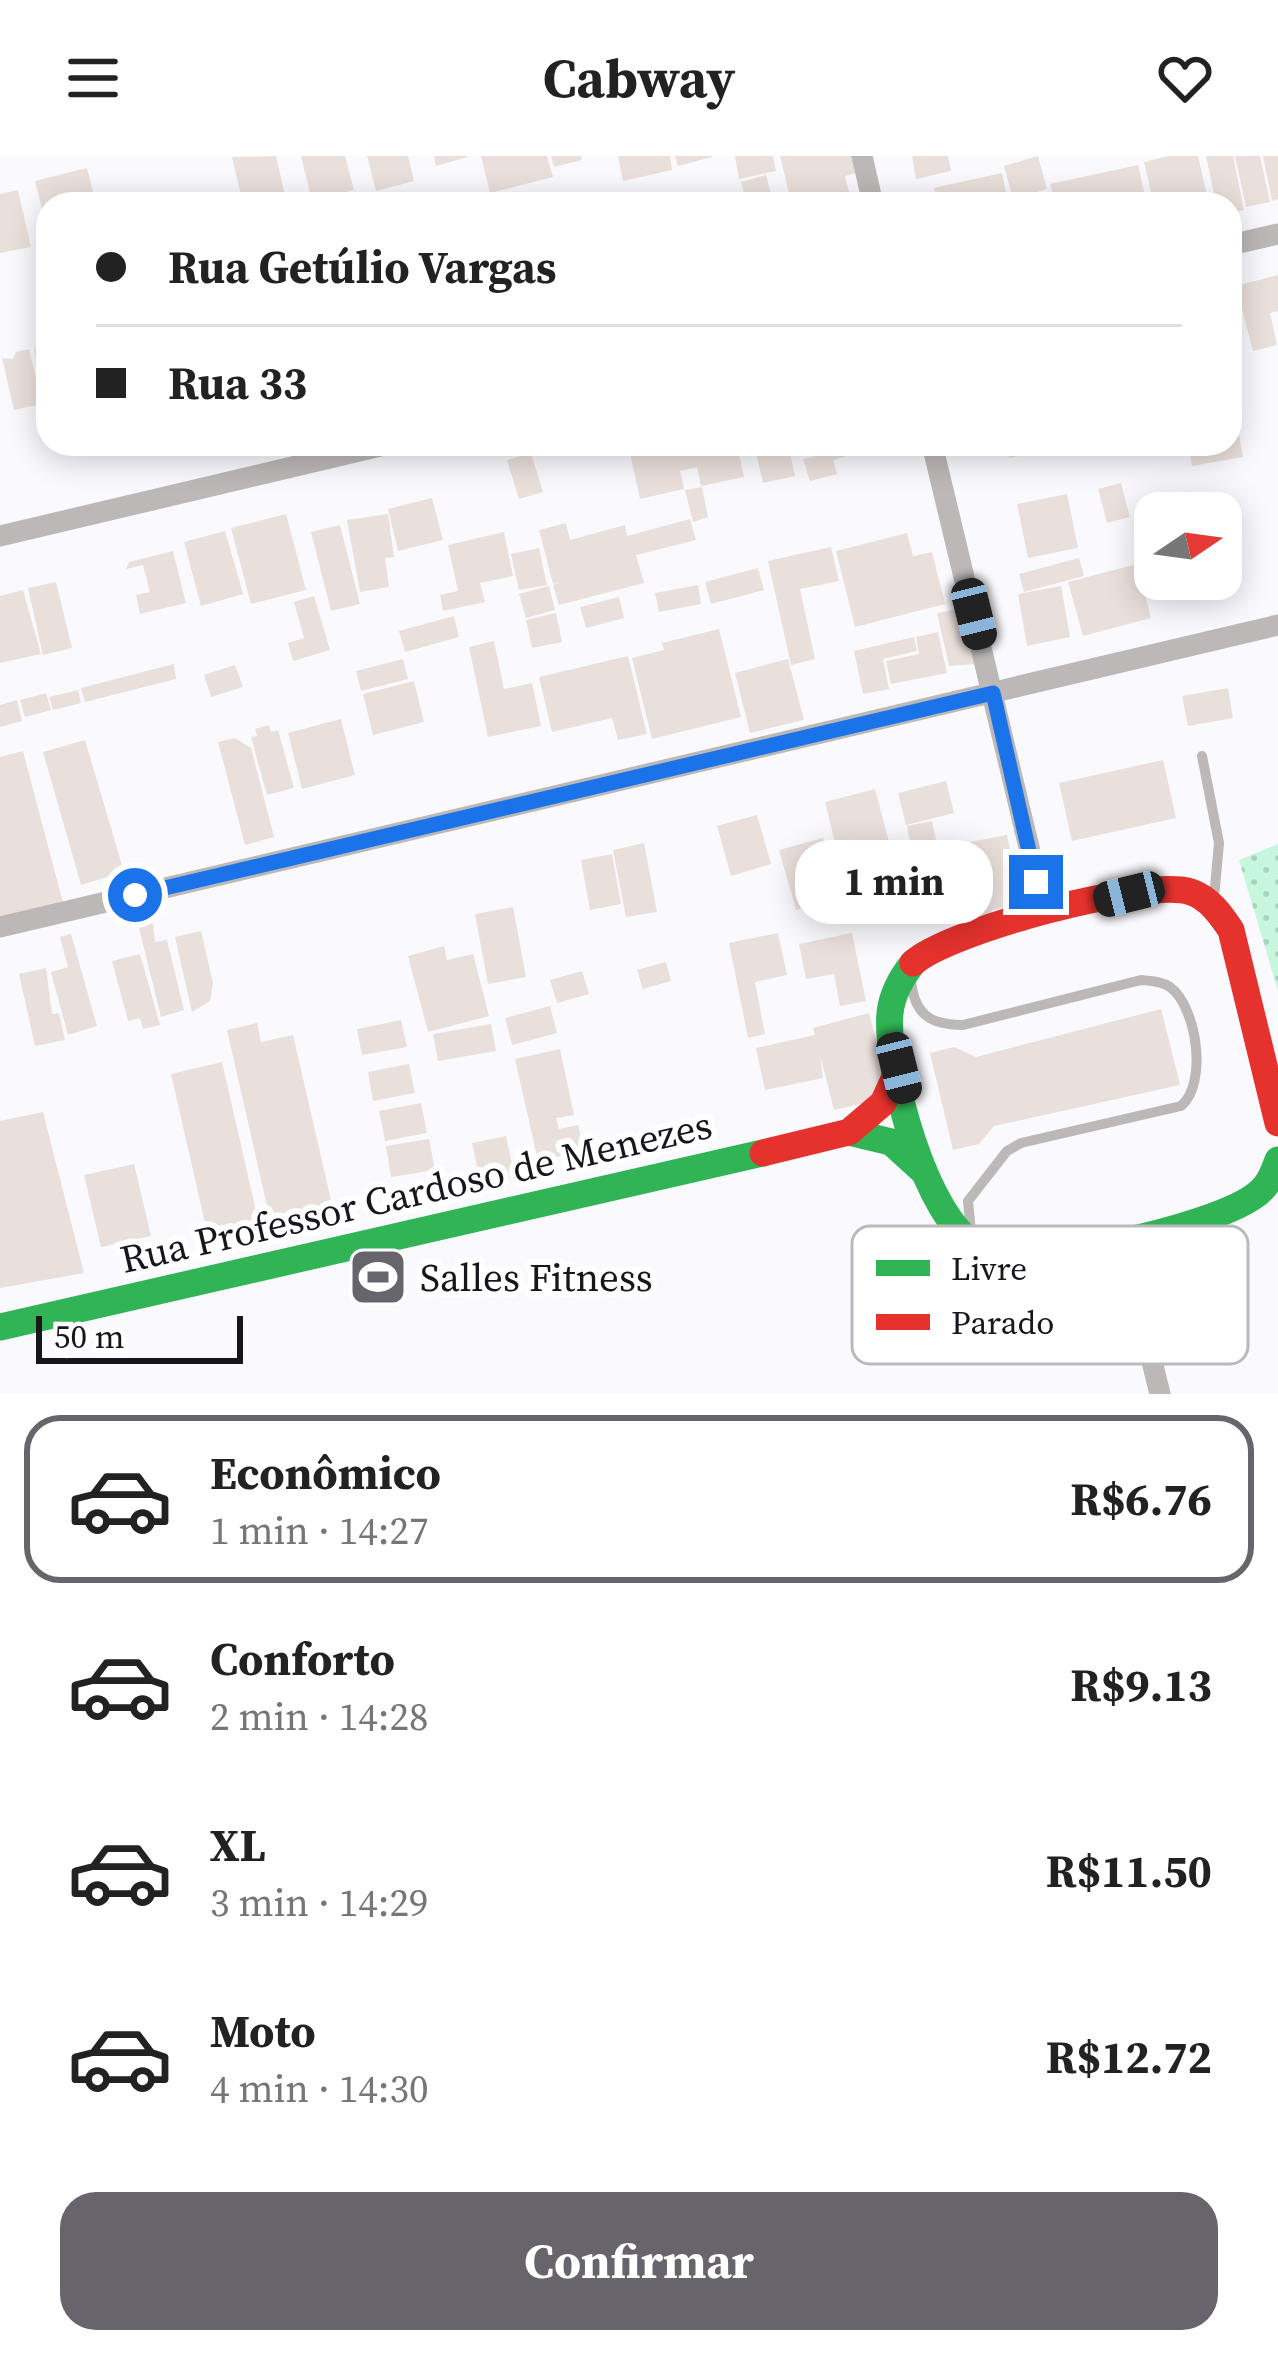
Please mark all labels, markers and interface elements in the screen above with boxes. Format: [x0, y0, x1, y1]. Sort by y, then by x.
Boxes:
text: Cabway [543, 41, 735, 115]
icon: menu [60, 45, 126, 111]
icon: heart [1152, 45, 1218, 111]
text: Rua Getúlio Vargas [168, 236, 556, 298]
text: Rua 33 [168, 352, 307, 414]
north arrow [1134, 492, 1242, 600]
map controls [1134, 492, 1242, 600]
car [948, 575, 1000, 653]
callout: 1 min [796, 840, 994, 924]
text: 1 min [843, 855, 945, 908]
route end [1009, 855, 1063, 909]
route start [108, 868, 162, 922]
car [1090, 868, 1168, 920]
car [873, 1029, 925, 1107]
street label: Rua Professor Cardoso de Menezes [115, 1098, 717, 1286]
legend [852, 1226, 1248, 1364]
sports icon: Salles Fitness [347, 1246, 409, 1308]
text: Livre [951, 1246, 1027, 1291]
place label: Salles Fitness [420, 1251, 653, 1304]
text: Parado [951, 1300, 1054, 1345]
scale bar [36, 1310, 243, 1363]
text: 50 m [54, 1314, 124, 1359]
text: Econômico [210, 1442, 441, 1504]
icon: car [66, 1445, 174, 1553]
text: R$6.76 [1070, 1468, 1212, 1530]
text: 1 min · 14:27 [210, 1504, 429, 1557]
text: Conforto [210, 1628, 395, 1690]
icon: car [66, 1631, 174, 1739]
text: R$9.13 [1070, 1654, 1212, 1716]
text: 2 min · 14:28 [210, 1690, 429, 1743]
text: XL [210, 1814, 266, 1876]
icon: car [66, 1817, 174, 1925]
text: R$11.50 [1046, 1840, 1212, 1902]
text: 3 min · 14:29 [210, 1876, 429, 1929]
text: Moto [210, 2000, 316, 2062]
icon: car [66, 2003, 174, 2111]
text: R$12.72 [1046, 2026, 1212, 2088]
text: 4 min · 14:30 [210, 2062, 429, 2115]
button: Confirmar [60, 2192, 1218, 2330]

